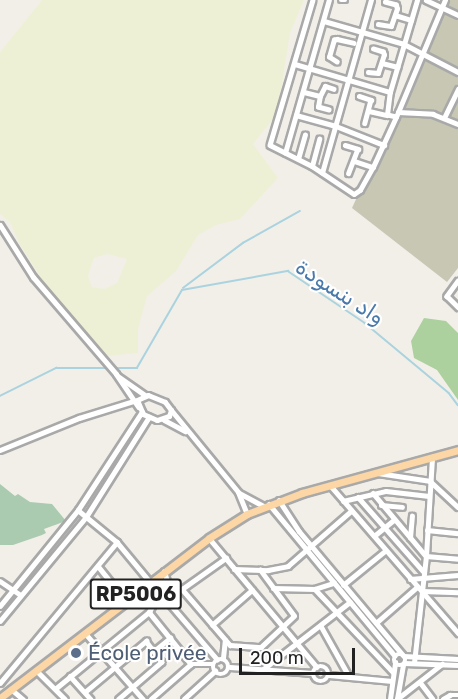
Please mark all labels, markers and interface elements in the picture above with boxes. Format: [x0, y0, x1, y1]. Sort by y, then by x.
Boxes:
water label: واد بنسودة [291, 253, 389, 331]
road number: RP5006 [90, 577, 182, 611]
scale bar [242, 636, 358, 674]
place label: École privée [88, 640, 207, 666]
marker: École privée [69, 646, 83, 660]
text: 200 m [250, 647, 304, 669]

